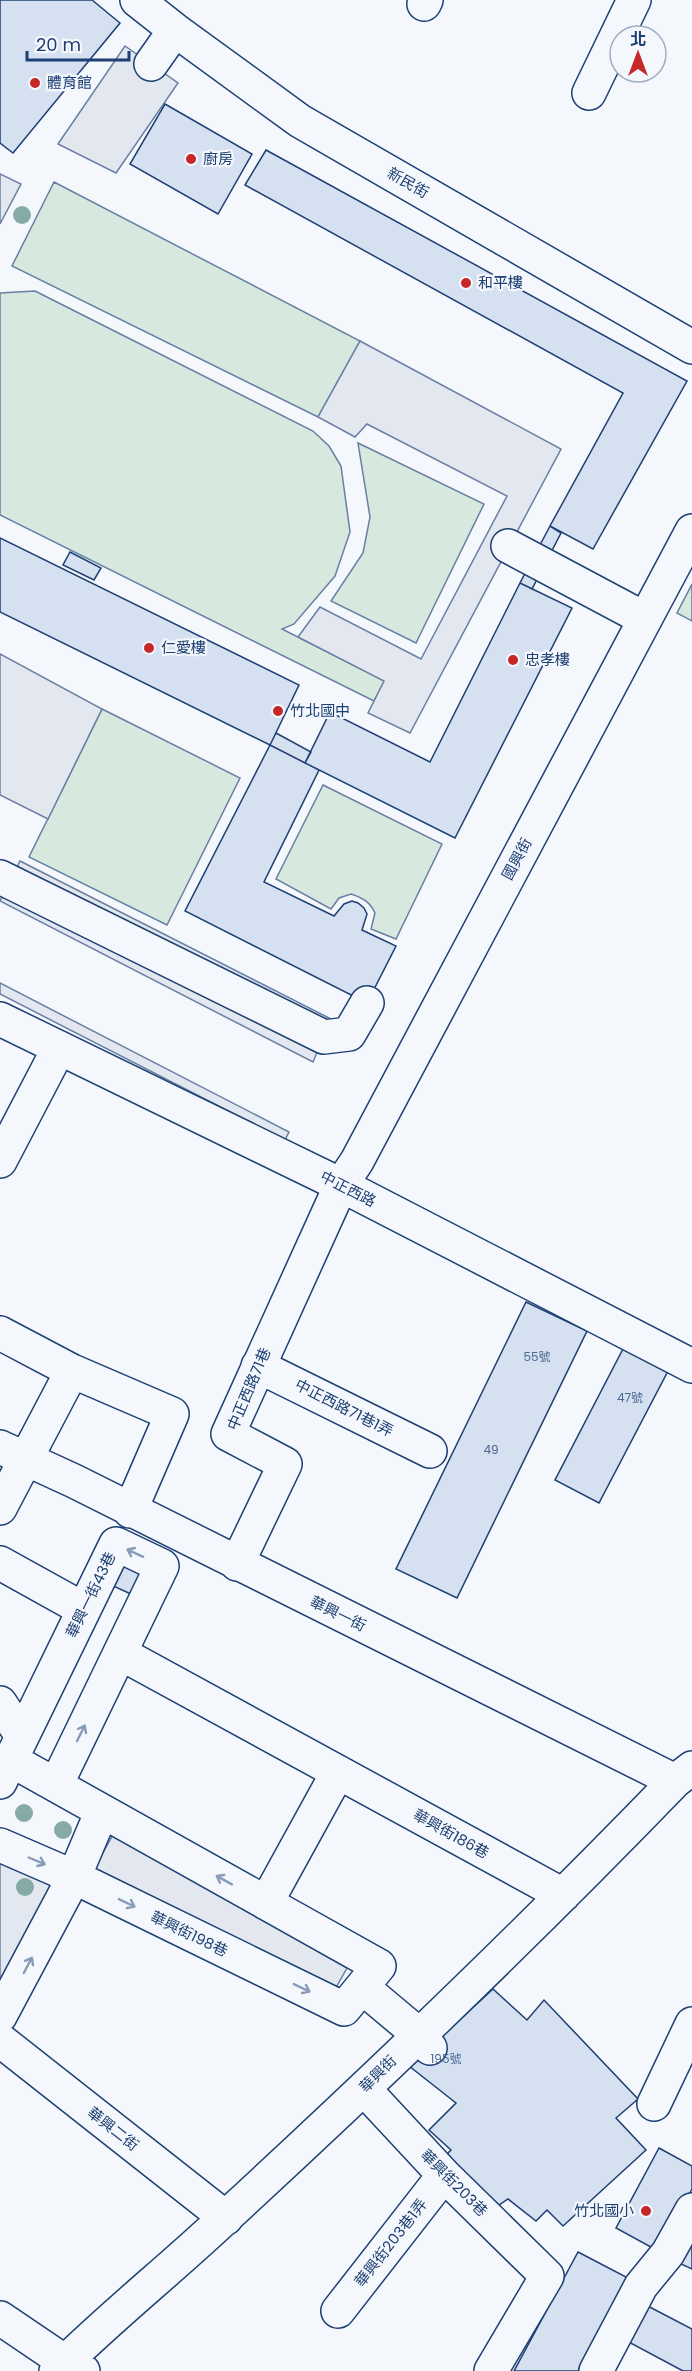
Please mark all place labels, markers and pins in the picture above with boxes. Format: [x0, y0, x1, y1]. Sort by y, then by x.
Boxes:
place label: 體育館 [47, 72, 92, 93]
marker: 體育館 [28, 76, 42, 90]
place label: 廚房 [203, 148, 233, 169]
marker: 廚房 [184, 152, 198, 166]
place label: 和平樓 [478, 272, 523, 293]
marker: 和平樓 [459, 276, 473, 290]
place label: 仁愛樓 [161, 637, 206, 658]
marker: 仁愛樓 [142, 641, 156, 655]
place label: 忠孝樓 [525, 649, 570, 670]
marker: 忠孝樓 [506, 653, 520, 667]
place label: 竹北國中 [290, 700, 350, 721]
marker: 竹北國中 [271, 704, 285, 718]
place label: 竹北國小 [574, 2200, 634, 2221]
marker: 竹北國小 [639, 2204, 653, 2218]

